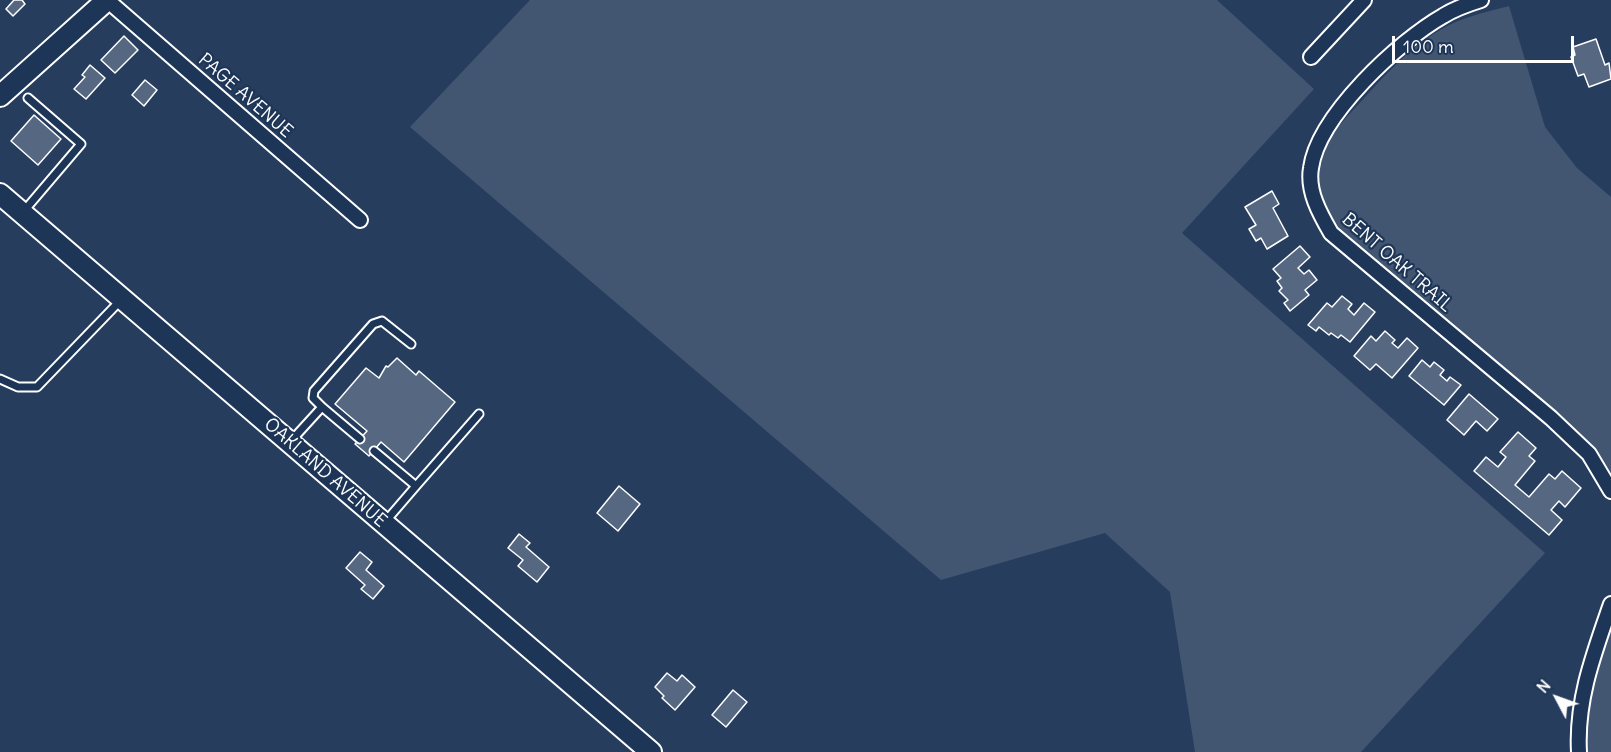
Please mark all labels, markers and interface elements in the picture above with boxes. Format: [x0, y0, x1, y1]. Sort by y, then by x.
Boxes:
scale bar [1395, 24, 1576, 62]
text: 100 m [1403, 35, 1454, 58]
street label: PAGE AVENUE [193, 49, 297, 143]
street label: BENT OAK TRAIL [1337, 209, 1457, 317]
street label: OAKLAND AVENUE [259, 414, 391, 532]
north arrow [1527, 668, 1587, 728]
text: N [1532, 675, 1555, 697]

